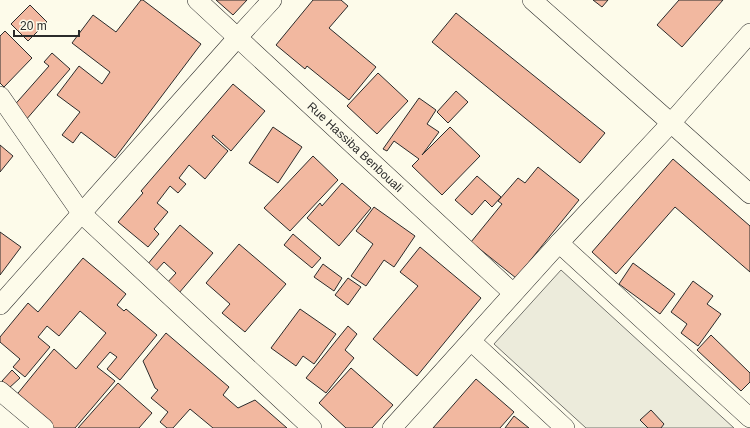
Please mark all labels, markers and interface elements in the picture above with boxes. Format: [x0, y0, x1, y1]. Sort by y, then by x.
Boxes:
scale bar [14, 12, 79, 38]
text: 20 m [20, 19, 47, 33]
street label: Rue Hassiba Benbouali [304, 99, 406, 195]

